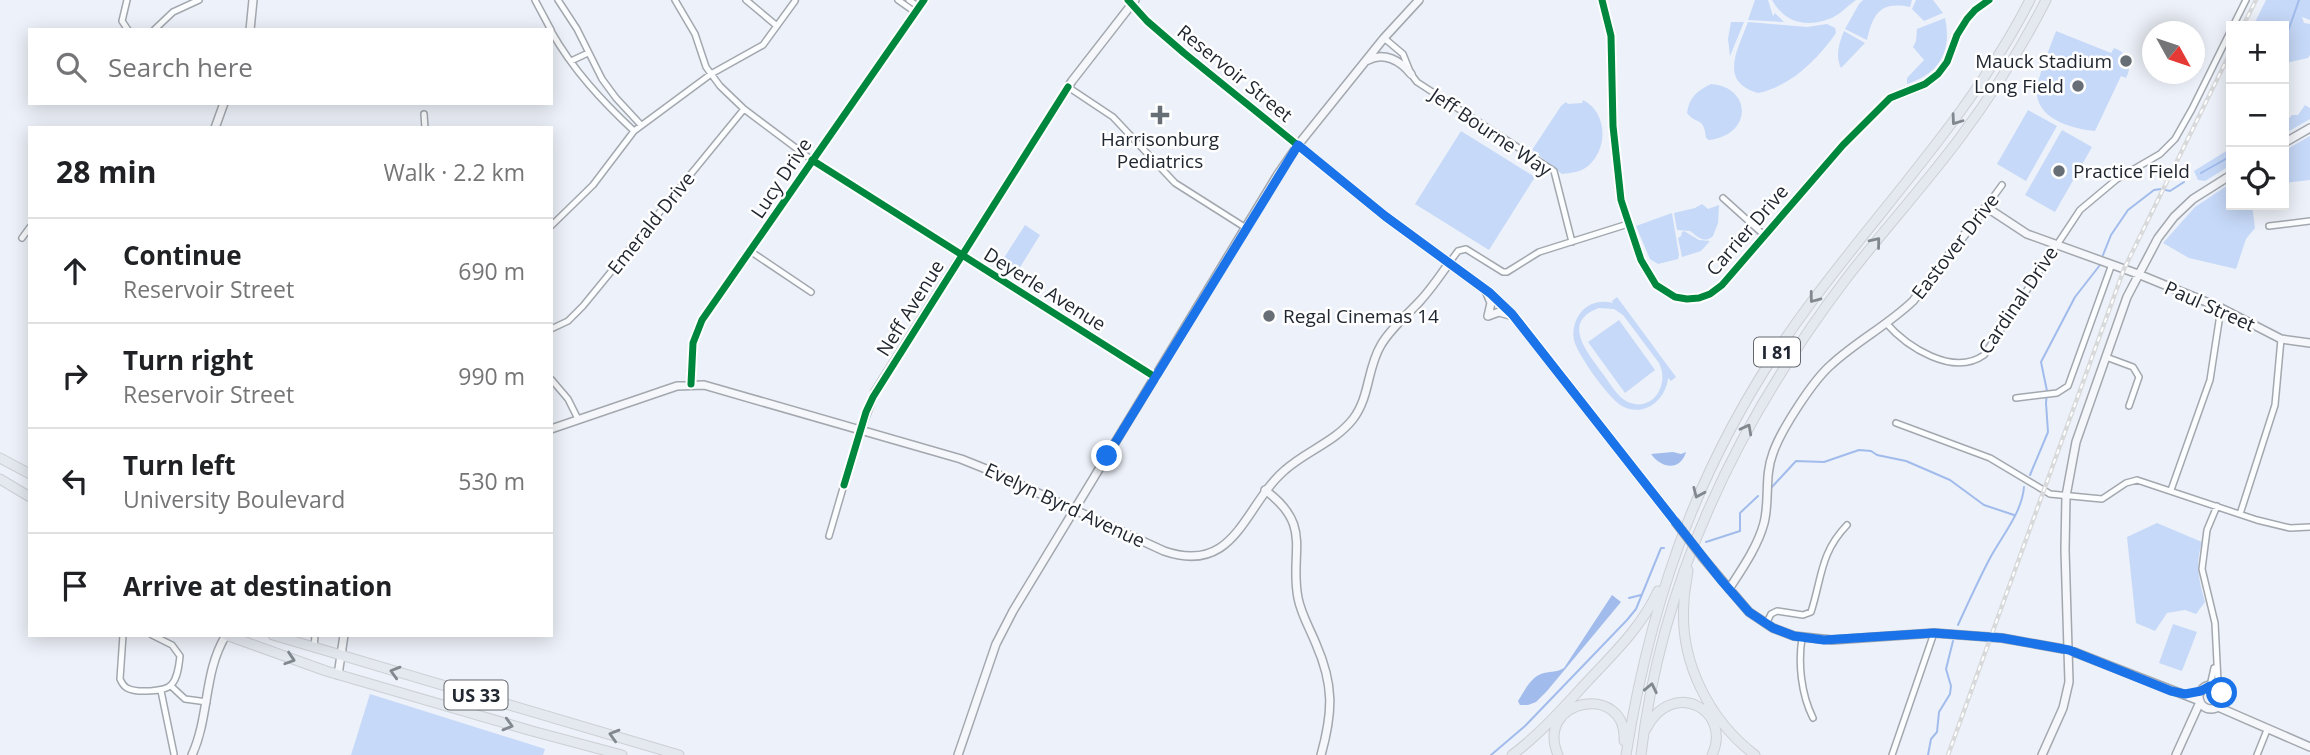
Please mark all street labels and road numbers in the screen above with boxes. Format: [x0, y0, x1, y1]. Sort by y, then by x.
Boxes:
street label: Reservoir Street [1172, 18, 1298, 128]
street label: Jeff Bourne Way [1423, 81, 1557, 183]
street label: Lucy Drive [745, 133, 817, 223]
street label: Emerald Drive [602, 166, 700, 280]
street label: Carrier Drive [1700, 179, 1794, 281]
street label: Eastover Drive [1905, 188, 2005, 304]
street label: Deyerle Avenue [979, 241, 1111, 337]
street label: Cardinal Drive [1972, 241, 2064, 359]
street label: Neff Avenue [870, 255, 950, 361]
street label: Paul Street [2161, 275, 2260, 338]
road number: I 81 [1754, 338, 1800, 366]
street label: Evelyn Byrd Avenue [981, 456, 1149, 554]
road number: US 33 [444, 680, 508, 710]

